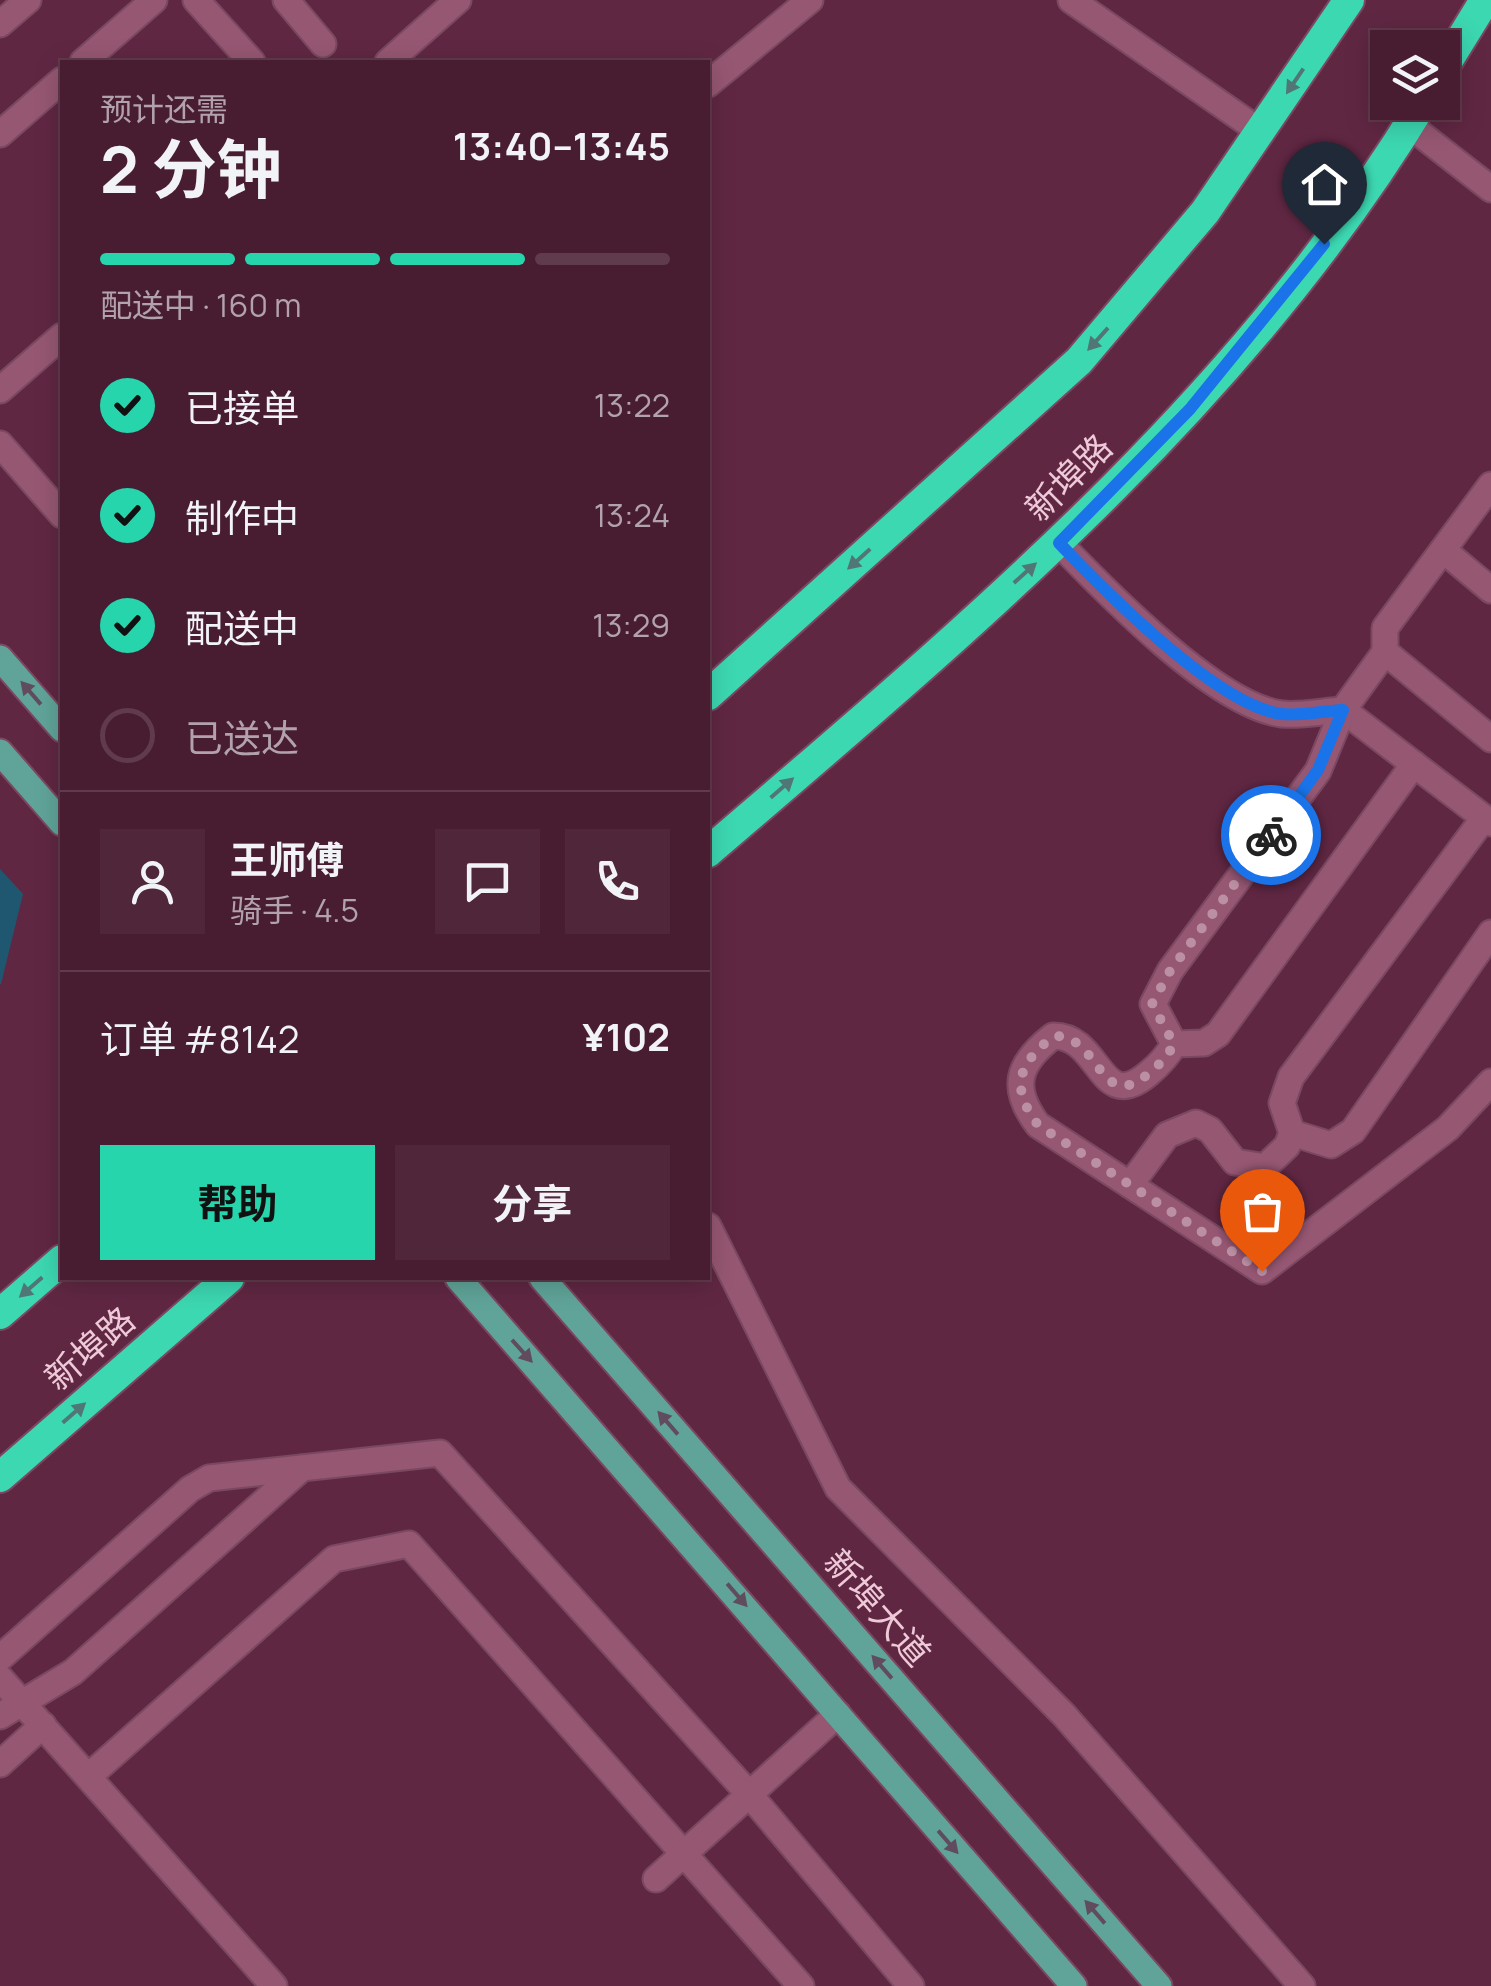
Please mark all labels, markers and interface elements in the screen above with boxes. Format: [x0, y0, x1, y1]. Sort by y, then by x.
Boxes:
map controls [1370, 30, 1460, 120]
button: layers [1370, 30, 1460, 120]
one-way arrow [1287, 68, 1305, 95]
text: 预计还需 [100, 87, 228, 131]
text: 13:40–13:45 [453, 119, 670, 171]
text: 2 分钟 [100, 124, 282, 213]
pin [1282, 142, 1367, 245]
icon: home [1297, 157, 1352, 212]
text: 配送中 · 160 m [100, 283, 301, 327]
one-way arrow [1088, 326, 1110, 351]
icon: check [100, 378, 155, 433]
text: 已接单 [185, 381, 299, 433]
text: 13:22 [594, 383, 670, 427]
street label: 新埠路 [1014, 423, 1122, 531]
icon: check [100, 488, 155, 543]
text: 制作中 [185, 491, 299, 543]
text: 13:24 [594, 493, 670, 537]
one-way arrow [847, 548, 872, 570]
one-way arrow [1012, 562, 1037, 584]
icon: check [100, 598, 155, 653]
text: 配送中 [185, 601, 299, 653]
text: 13:29 [592, 603, 670, 647]
one-way arrow [21, 681, 43, 706]
text: 已送达 [185, 711, 299, 763]
one-way arrow [769, 778, 794, 800]
courier [1221, 785, 1321, 885]
icon: bike [1244, 808, 1299, 863]
button: person [100, 829, 205, 934]
button: chat [435, 829, 540, 934]
button: phone [565, 829, 670, 934]
text: 王师傅 [230, 833, 344, 885]
text: 骑手 · 4.5 [230, 888, 359, 932]
text: ¥102 [582, 1010, 670, 1062]
text: 订单 #8142 [100, 1012, 300, 1064]
button: 帮助 [100, 1145, 375, 1260]
button: 分享 [395, 1145, 670, 1260]
pin [1220, 1169, 1305, 1272]
icon: bag [1235, 1184, 1290, 1239]
one-way arrow [19, 1276, 44, 1298]
street label: 新埠路 [34, 1296, 145, 1401]
one-way arrow [510, 1339, 533, 1363]
one-way arrow [61, 1402, 86, 1424]
one-way arrow [657, 1410, 679, 1435]
street label: 新埠大道 [814, 1539, 942, 1676]
one-way arrow [725, 1582, 747, 1607]
one-way arrow [871, 1655, 893, 1680]
one-way arrow [936, 1829, 958, 1854]
one-way arrow [1084, 1900, 1106, 1925]

